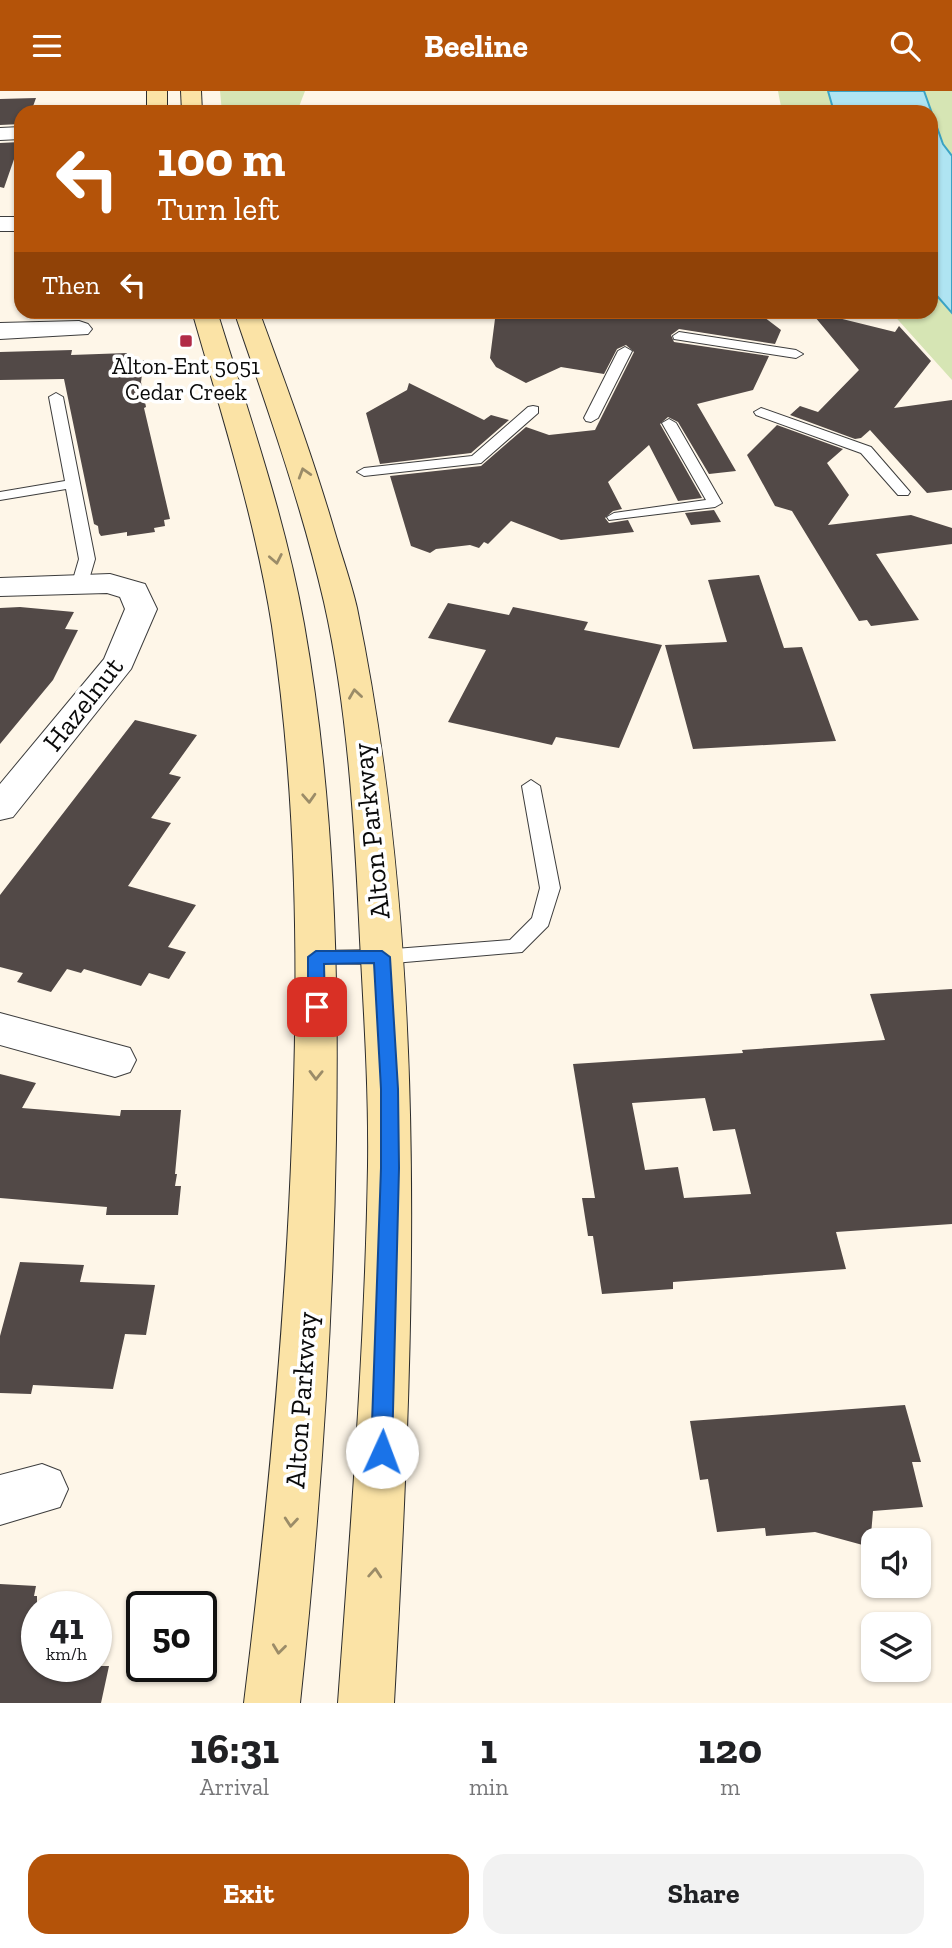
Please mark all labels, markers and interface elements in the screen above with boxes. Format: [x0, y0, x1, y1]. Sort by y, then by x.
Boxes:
icon: menu [28, 27, 66, 65]
text: Beeline [424, 27, 528, 65]
icon: search [886, 27, 924, 65]
text: 100 m [157, 130, 285, 189]
icon: left [42, 133, 133, 224]
text: Turn left [157, 190, 279, 228]
icon: left [114, 266, 152, 304]
text: Then [42, 269, 100, 301]
marker: Alton-Ent 5051 Cedar Creek [178, 333, 194, 349]
place label: Alton-Ent 5051 Cedar Creek [112, 352, 260, 406]
one-way arrow [298, 467, 313, 479]
one-way arrow [267, 553, 282, 565]
street label: Hazelnut [36, 650, 130, 758]
one-way arrow [348, 689, 363, 700]
street label: Alton Parkway [345, 741, 397, 921]
one-way arrow [301, 792, 316, 803]
pin [287, 977, 347, 1037]
icon: arrive [298, 988, 336, 1026]
one-way arrow [308, 1069, 323, 1080]
street label: Alton Parkway [278, 1310, 324, 1489]
position arrow [345, 1415, 419, 1489]
one-way arrow [284, 1517, 299, 1528]
map controls [861, 1528, 931, 1682]
button: sound [861, 1528, 931, 1598]
one-way arrow [367, 1567, 382, 1578]
speed limit sign: 50 [126, 1591, 217, 1682]
text: 41 [49, 1606, 84, 1648]
button: layers [861, 1612, 931, 1682]
text: km/h [46, 1643, 87, 1665]
one-way arrow [271, 1643, 286, 1655]
text: 16:31 [190, 1723, 279, 1774]
text: 1 [480, 1723, 497, 1774]
text: 120 [698, 1723, 762, 1774]
text: Arrival [200, 1773, 269, 1801]
text: min [469, 1773, 508, 1801]
text: m [720, 1773, 740, 1801]
button: Exit [28, 1854, 469, 1934]
button: Share [483, 1854, 924, 1934]

